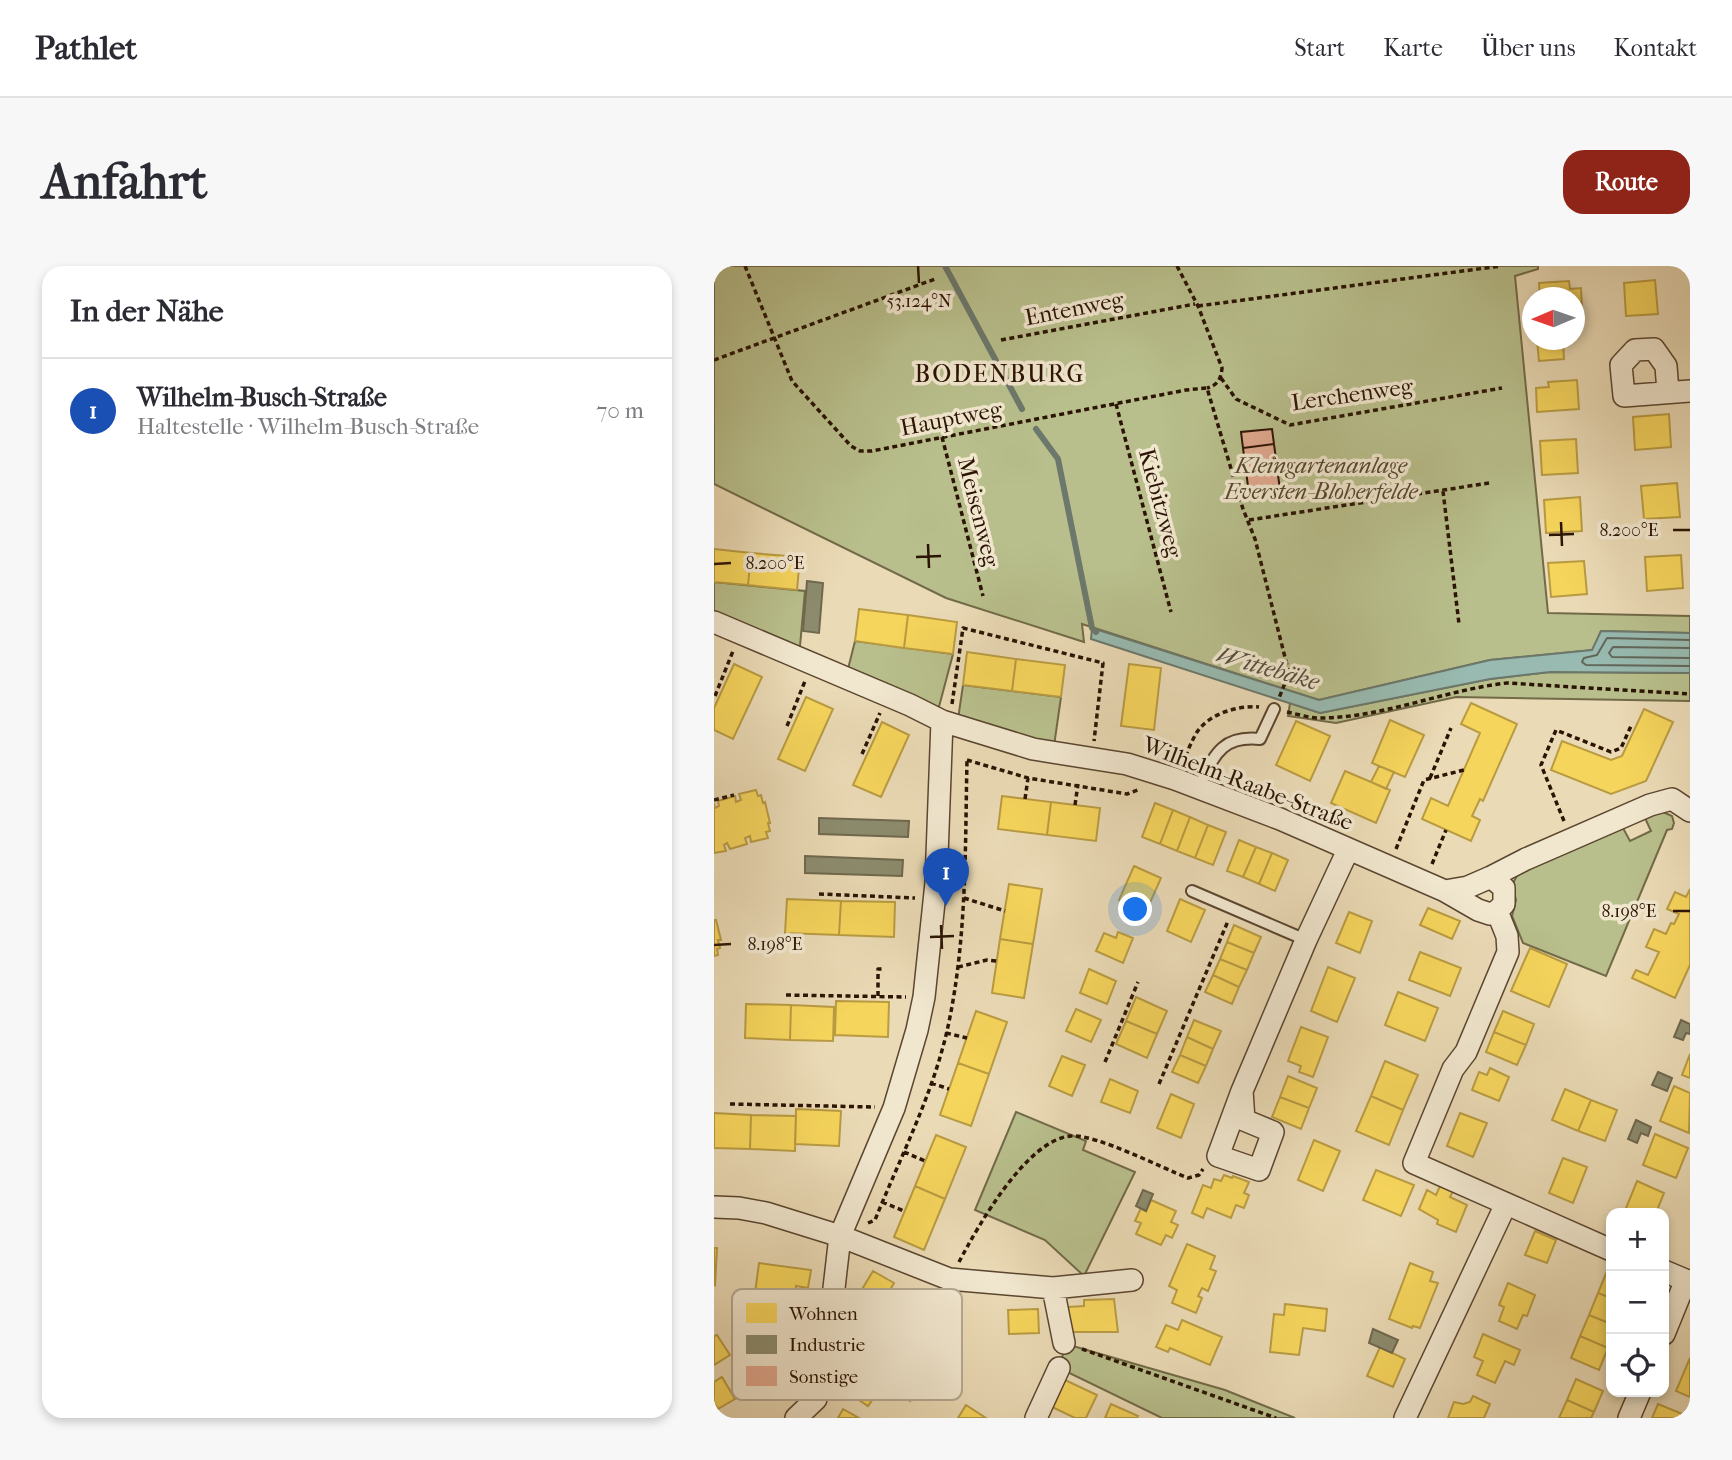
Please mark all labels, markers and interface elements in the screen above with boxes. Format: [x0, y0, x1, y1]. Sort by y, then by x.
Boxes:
text: Pathlet [35, 29, 137, 68]
text: Start [1294, 34, 1345, 62]
text: Karte [1383, 34, 1443, 62]
text: Über uns [1481, 34, 1576, 62]
text: Kontakt [1614, 34, 1697, 62]
button: Route [1563, 150, 1690, 214]
text: Anfahrt [42, 153, 207, 211]
street label: Entenweg [1022, 286, 1126, 331]
north arrow [1522, 287, 1585, 350]
text: 53.124°N [886, 291, 952, 312]
text: In der Nähe [70, 294, 224, 329]
district label: BODENBURG [915, 360, 1085, 388]
street label: Lerchenweg [1290, 373, 1415, 416]
text: Wilhelm-Busch-Straße [137, 382, 387, 413]
street label: Hauptweg [898, 395, 1005, 442]
text: 1 [89, 397, 97, 424]
text: 70 m [596, 397, 644, 424]
text: Haltestelle · Wilhelm-Busch-Straße [137, 413, 479, 440]
street label: Kiebitzweg [1133, 446, 1188, 561]
park label: Kleingartenanlage Eversten-Bloherfelde [1222, 452, 1419, 505]
street label: Meisenweg [952, 454, 1005, 570]
text: 8.200°E [1599, 520, 1659, 541]
text: 8.200°E [745, 553, 805, 574]
water label: Wittebäke [1214, 640, 1324, 696]
street label: Wilhelm-Raabe-Straße [1138, 730, 1357, 836]
pin: 1 [923, 848, 969, 906]
your location [1118, 892, 1152, 926]
text: 8.198°E [1602, 901, 1656, 922]
text: 8.198°E [748, 934, 802, 955]
map controls [1606, 1208, 1669, 1397]
button: + [1606, 1208, 1669, 1271]
button: − [1606, 1271, 1669, 1334]
legend [732, 1289, 962, 1400]
text: Wohnen [788, 1303, 858, 1325]
text: Industrie [789, 1334, 865, 1356]
button: locate [1606, 1334, 1669, 1397]
text: Sonstige [789, 1366, 858, 1388]

